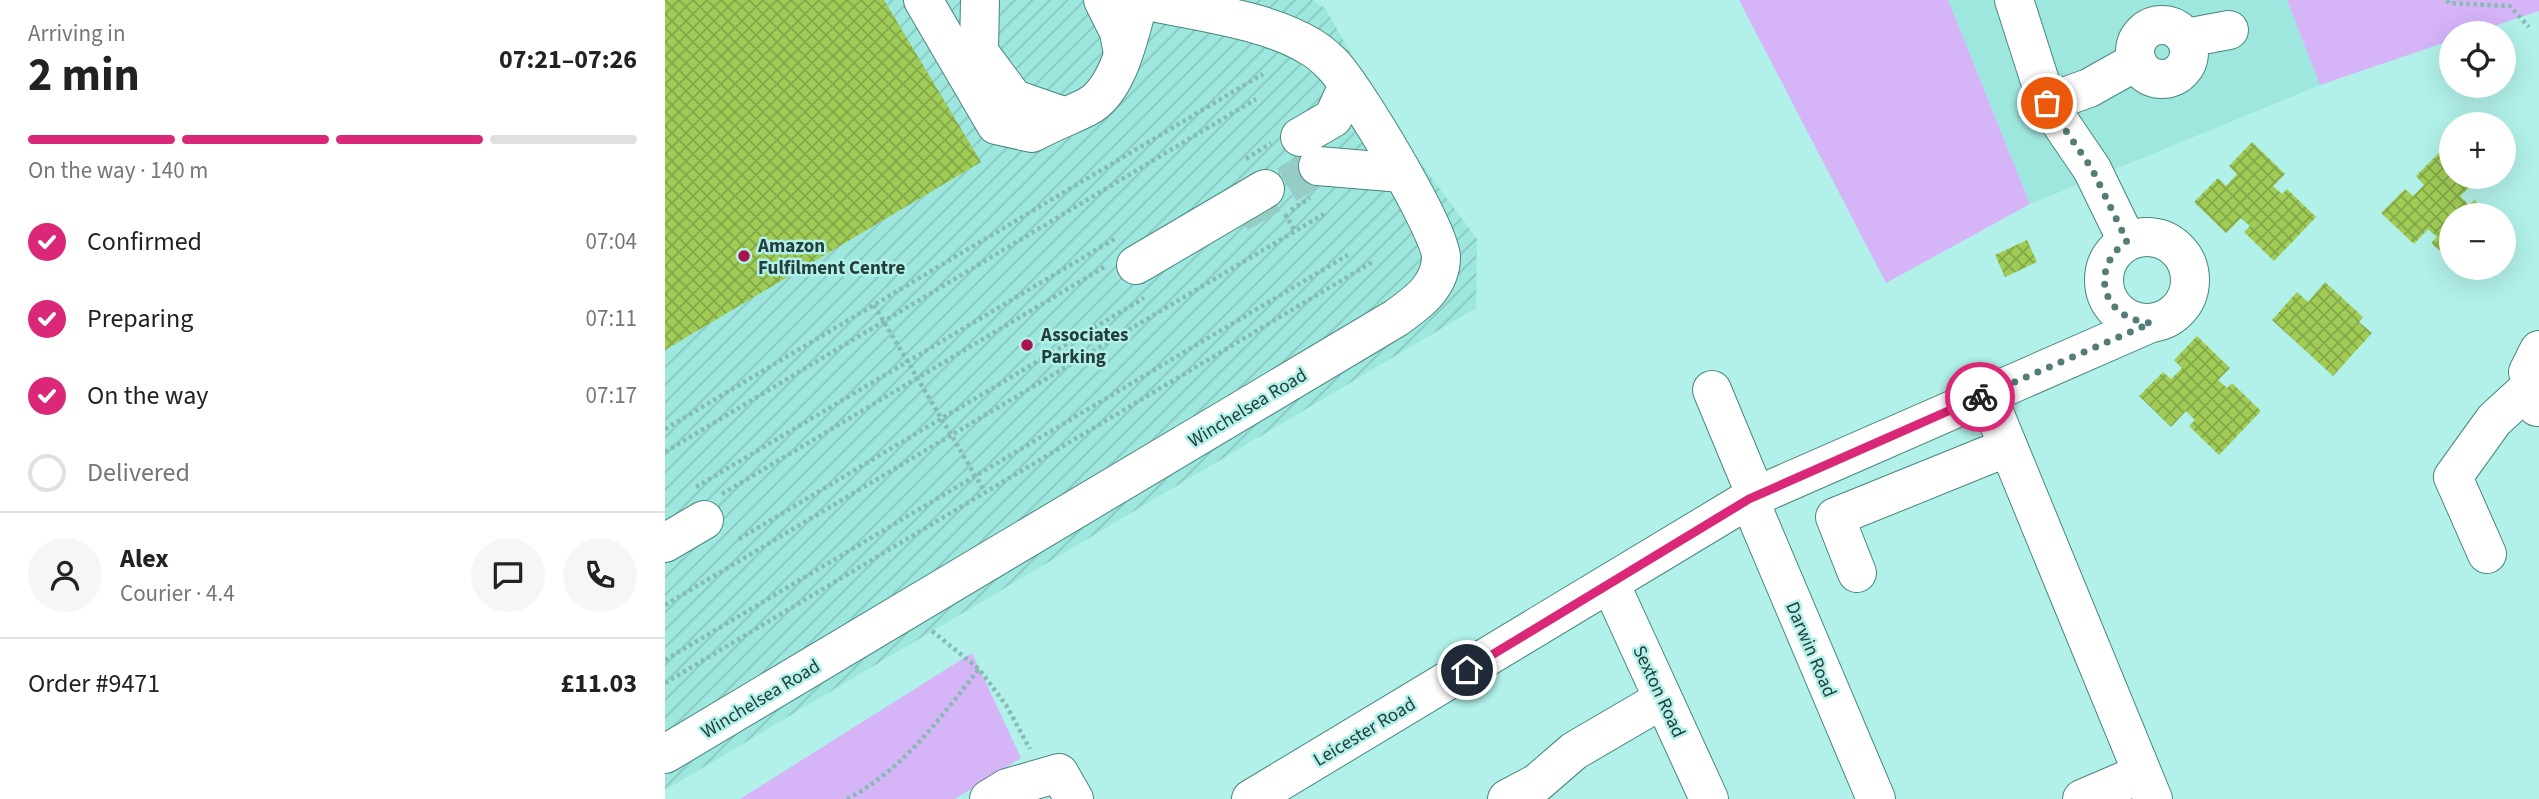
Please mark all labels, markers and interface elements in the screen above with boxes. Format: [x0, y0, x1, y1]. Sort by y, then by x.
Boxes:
text: Arriving in [28, 17, 126, 50]
map controls [2439, 21, 2516, 280]
button: locate [2439, 21, 2516, 98]
text: 07:21–07:26 [499, 41, 637, 78]
text: 2 min [28, 43, 140, 108]
pin [2017, 73, 2077, 133]
icon: bag [2028, 84, 2066, 122]
button: + [2439, 112, 2516, 189]
text: On the way · 140 m [28, 154, 208, 187]
button: − [2439, 203, 2516, 280]
icon: check [28, 223, 66, 261]
text: Confirmed [87, 223, 202, 260]
text: 07:04 [586, 225, 637, 258]
place label: Amazon Fulfilment Centre [757, 233, 905, 282]
marker: Amazon Fulfilment Centre [736, 248, 752, 264]
icon: check [28, 300, 66, 338]
text: Preparing [87, 300, 193, 337]
text: 07:11 [586, 302, 637, 335]
place label: Associates Parking [1040, 322, 1129, 371]
marker: Associates Parking [1019, 337, 1035, 353]
street label: Winchelsea Road [1183, 362, 1312, 455]
courier [1945, 362, 2015, 432]
icon: check [28, 377, 66, 415]
text: On the way [87, 377, 208, 414]
icon: bike [1961, 378, 1999, 416]
text: 07:17 [586, 379, 637, 412]
text: Delivered [87, 454, 190, 491]
button: person [28, 538, 102, 612]
button: chat [471, 538, 545, 612]
button: phone [563, 538, 637, 612]
text: Alex [120, 540, 169, 577]
text: Courier · 4.4 [120, 577, 235, 610]
street label: Darwin Road [1778, 598, 1843, 702]
pin [1437, 640, 1497, 700]
street label: Sexton Road [1626, 641, 1692, 742]
icon: home [1448, 651, 1486, 689]
street label: Winchelsea Road [696, 653, 825, 746]
text: Order #9471 [28, 665, 160, 702]
text: £11.03 [561, 665, 637, 702]
street label: Leicester Road [1308, 691, 1421, 774]

